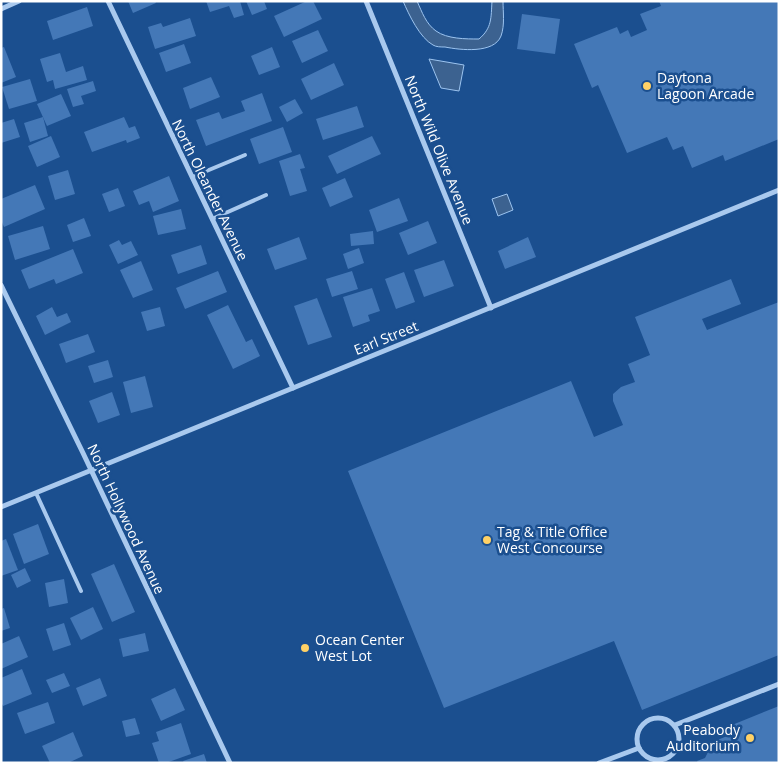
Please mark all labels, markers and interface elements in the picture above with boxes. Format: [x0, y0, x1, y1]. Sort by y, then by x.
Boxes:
place label: Daytona Lagoon Arcade [657, 68, 754, 103]
street label: North Wild Olive Avenue [401, 72, 478, 227]
marker: Daytona Lagoon Arcade [641, 80, 653, 92]
street label: North Oleander Avenue [168, 116, 253, 264]
street label: Earl Street [351, 316, 421, 359]
street label: North Hollywood Avenue [83, 441, 170, 597]
place label: Tag & Title Office West Concourse [497, 522, 607, 557]
marker: Tag & Title Office West Concourse [481, 534, 493, 546]
place label: Ocean Center West Lot [315, 630, 405, 665]
marker: Ocean Center West Lot [299, 642, 311, 654]
place label: Peabody Auditorium [666, 720, 741, 755]
marker: Peabody Auditorium [744, 732, 756, 744]

